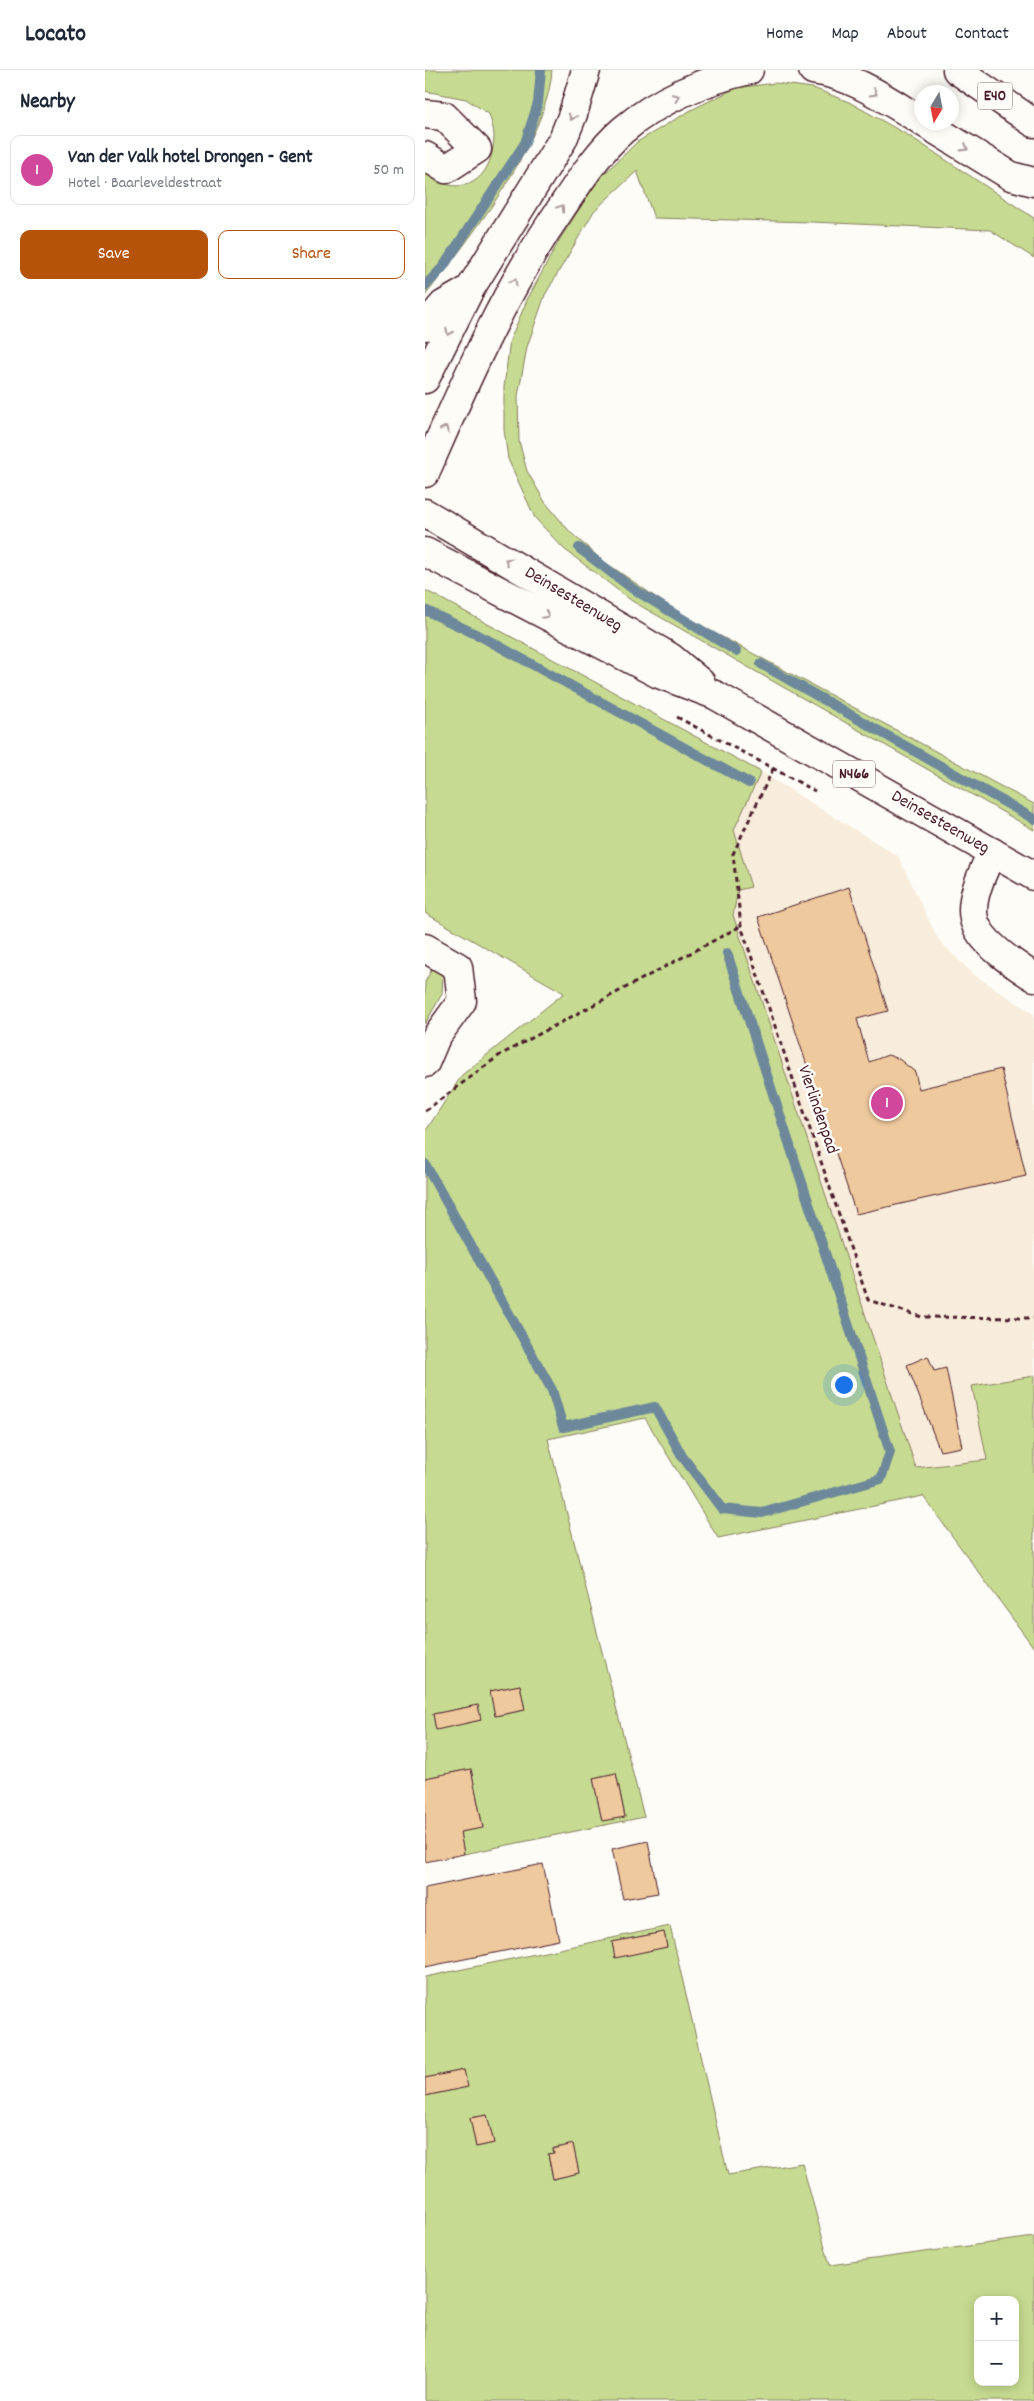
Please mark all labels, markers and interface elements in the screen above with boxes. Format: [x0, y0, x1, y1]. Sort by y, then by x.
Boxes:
text: Locato [25, 18, 86, 52]
text: Home [766, 22, 803, 47]
text: Map [831, 22, 859, 47]
text: About [887, 22, 927, 47]
text: Contact [955, 22, 1009, 47]
road number: E40 [977, 82, 1013, 110]
north arrow [914, 85, 959, 130]
one-way arrow [869, 86, 878, 96]
text: Nearby [20, 88, 75, 118]
one-way arrow [671, 92, 680, 103]
one-way arrow [568, 112, 578, 120]
one-way arrow [960, 141, 969, 151]
text: Van der Valk hotel Drongen - Gent [68, 145, 312, 172]
text: 1 [35, 159, 39, 182]
text: 50 m [373, 159, 404, 182]
text: Hotel · Baarleveldestraat [68, 172, 222, 195]
one-way arrow [555, 204, 564, 213]
button: Save [20, 230, 208, 279]
button: Share [218, 230, 405, 279]
one-way arrow [508, 278, 518, 287]
one-way arrow [444, 327, 455, 336]
one-way arrow [438, 425, 449, 434]
one-way arrow [504, 558, 513, 568]
street label: Deinsesteenweg [519, 561, 627, 639]
one-way arrow [541, 609, 550, 619]
road number: N466 [833, 761, 875, 788]
street label: Deinsesteenweg [886, 785, 994, 861]
street label: Vierlindenpad [790, 1062, 844, 1158]
pin: 1 [871, 1084, 903, 1122]
your location [831, 1372, 857, 1398]
map controls [974, 2296, 1019, 2386]
button: + [974, 2296, 1019, 2341]
button: − [974, 2341, 1019, 2386]

